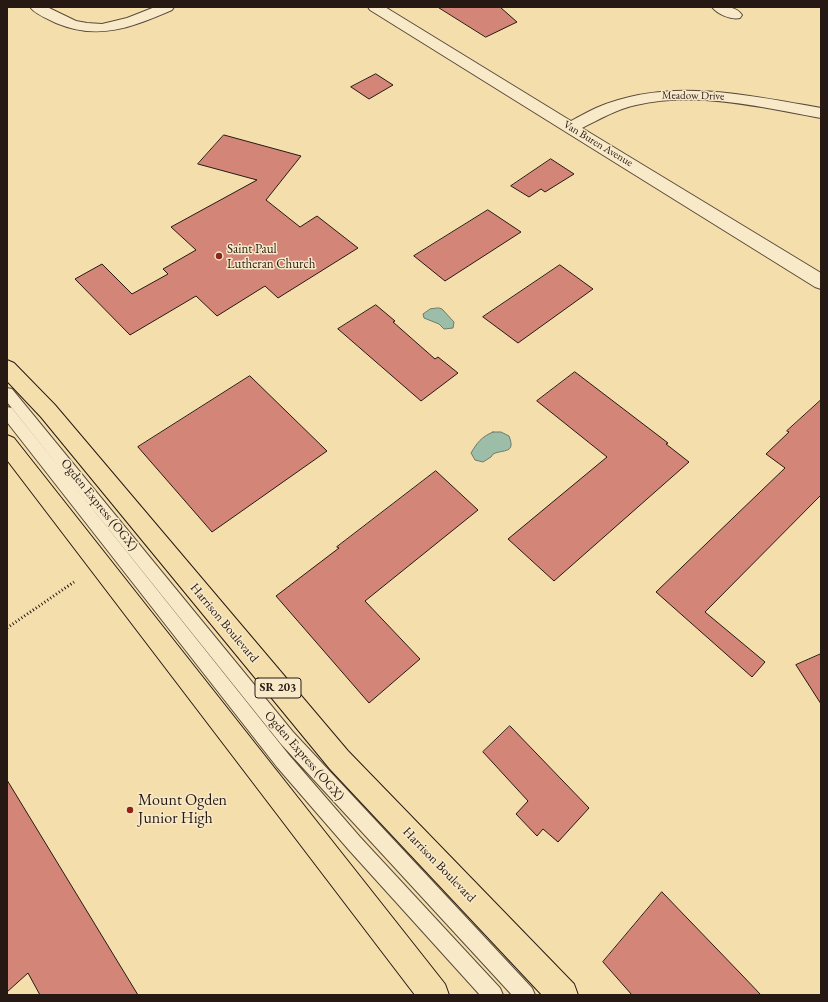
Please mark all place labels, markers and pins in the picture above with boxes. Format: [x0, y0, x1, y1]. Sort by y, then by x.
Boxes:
place label: Saint Paul Lutheran Church [227, 241, 315, 272]
marker: Saint Paul Lutheran Church [214, 251, 224, 261]
place label: Mount Ogden Junior High [138, 791, 227, 829]
marker: Mount Ogden Junior High [125, 805, 135, 815]

